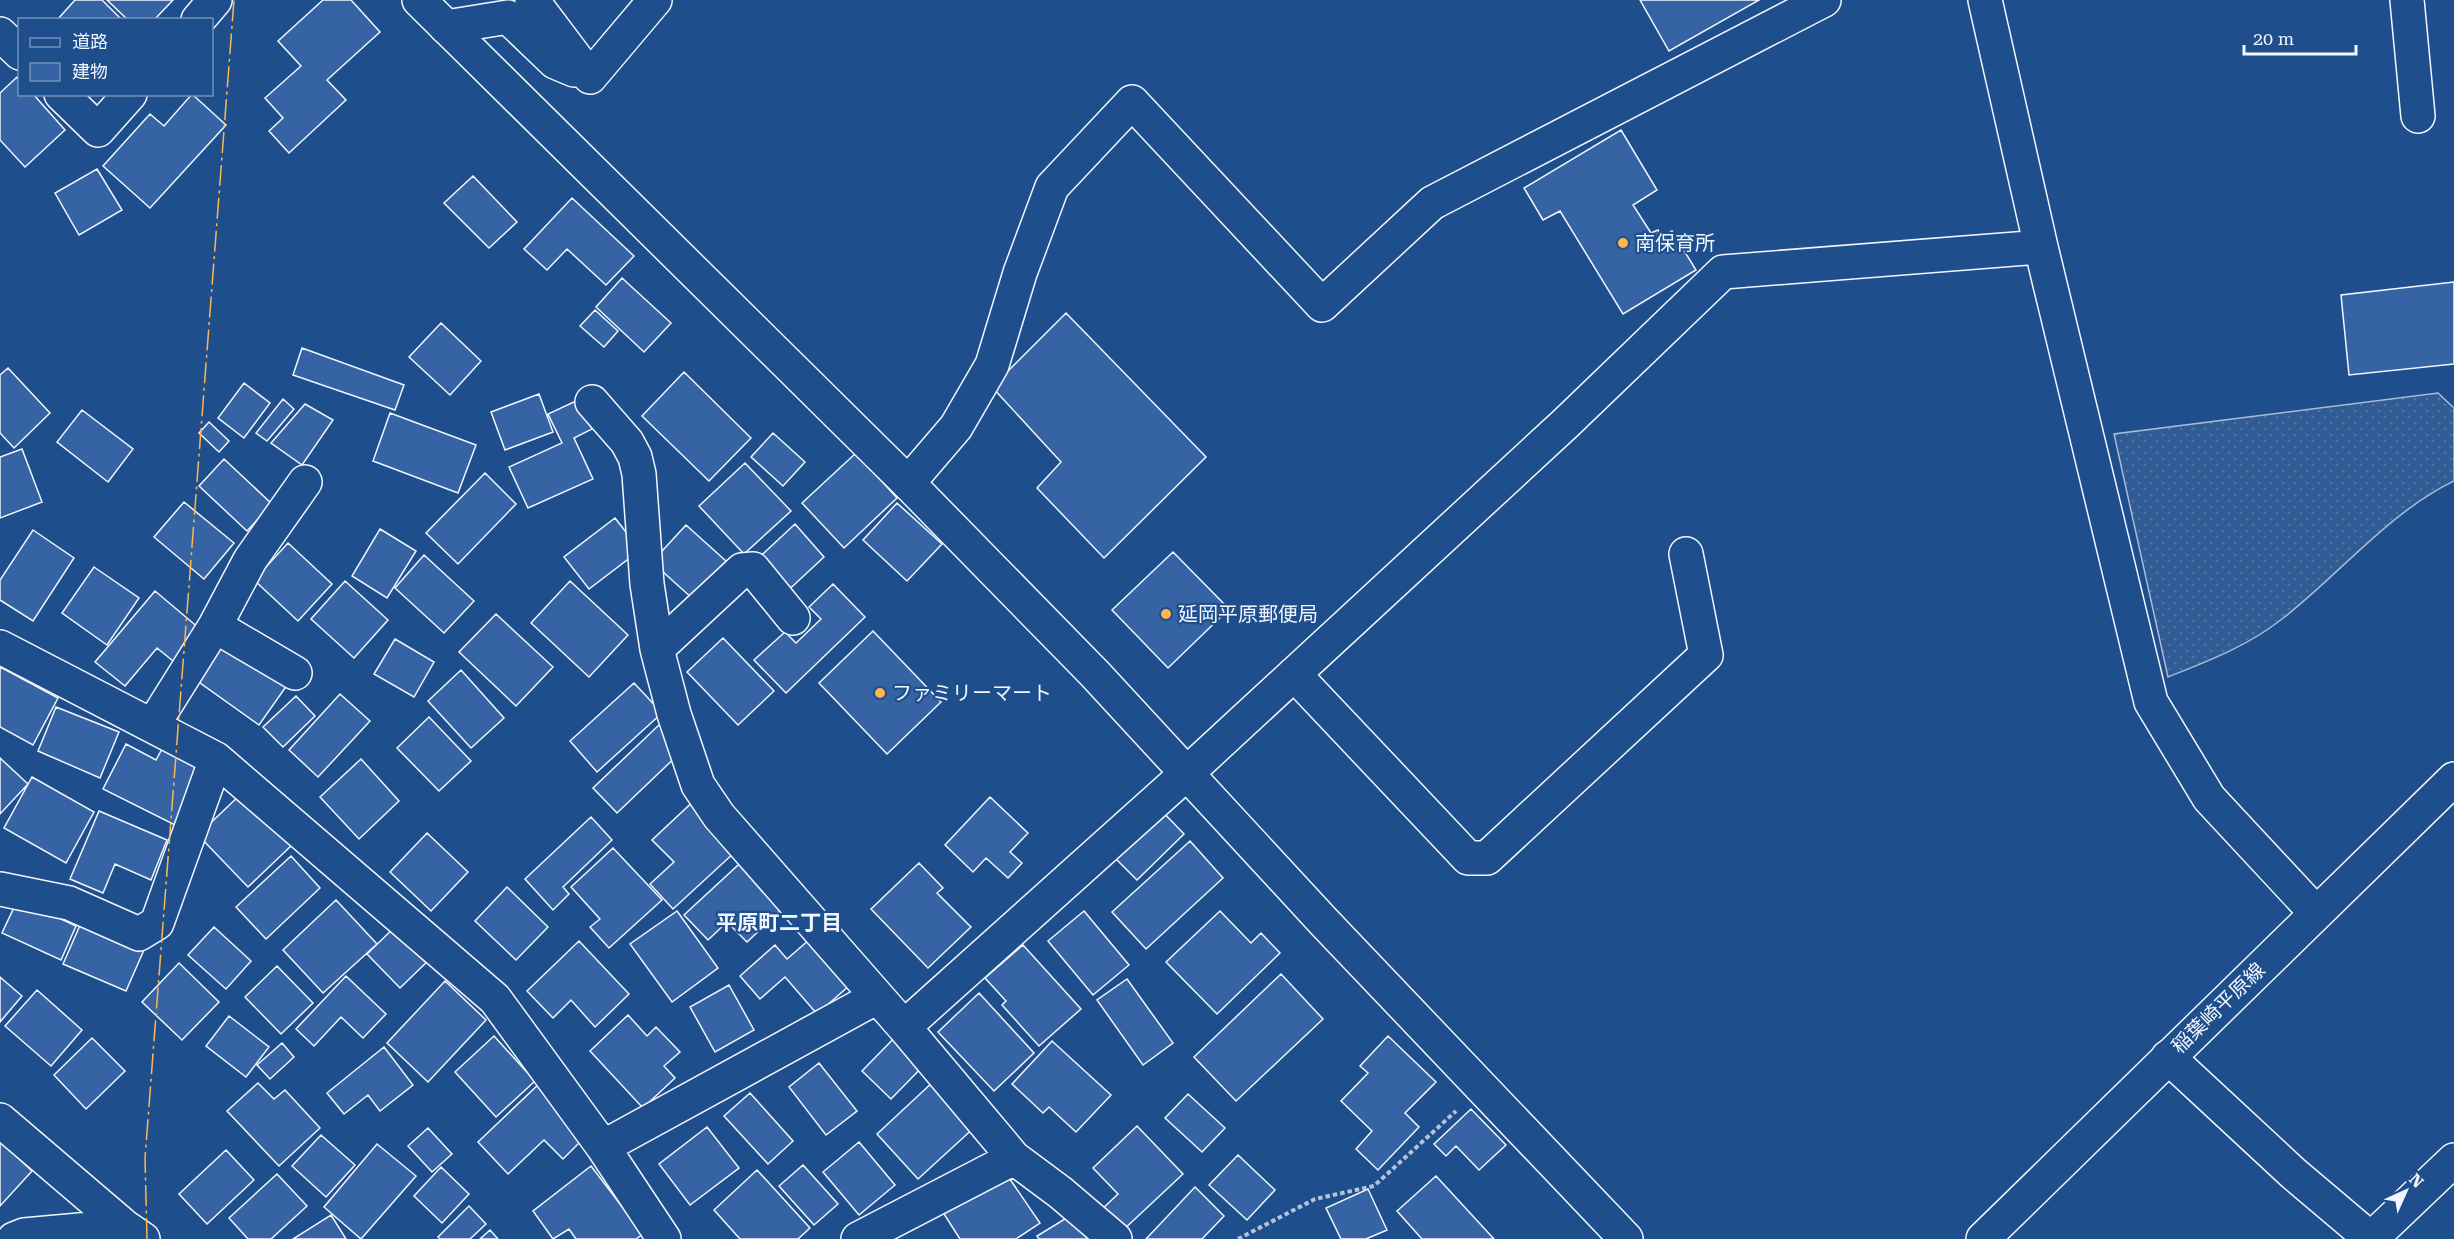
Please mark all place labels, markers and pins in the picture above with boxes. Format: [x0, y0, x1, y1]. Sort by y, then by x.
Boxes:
place label: 南保育所 [1635, 231, 1715, 255]
marker: 南保育所 [1616, 236, 1630, 250]
place label: 延岡平原郵便局 [1178, 602, 1318, 626]
marker: 延岡平原郵便局 [1159, 607, 1173, 621]
place label: ファミリーマート [892, 681, 1052, 705]
marker: ファミリーマート [873, 686, 887, 700]

